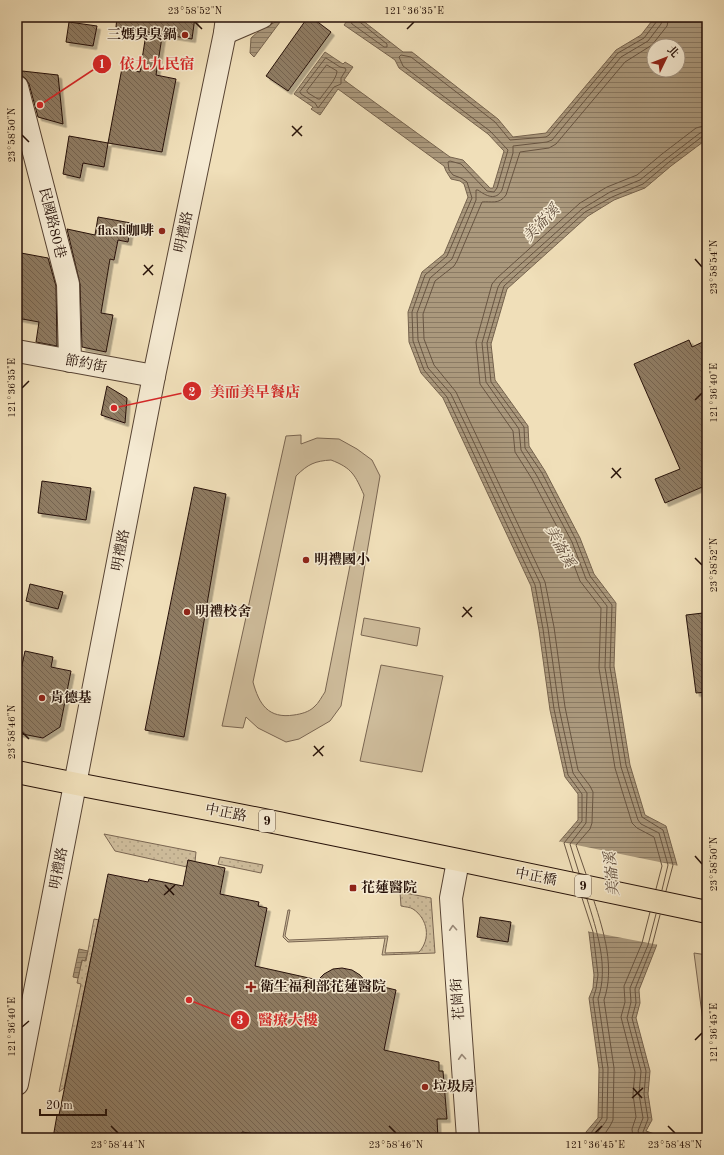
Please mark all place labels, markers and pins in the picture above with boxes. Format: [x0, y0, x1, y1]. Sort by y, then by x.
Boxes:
place label: 三媽臭臭鍋 [107, 27, 177, 42]
marker: 三媽臭臭鍋 [180, 30, 190, 40]
callout: 依九九民宿 [92, 51, 203, 78]
place label: flash咖啡 [97, 223, 154, 238]
marker: flash咖啡 [157, 226, 167, 236]
callout: 美而美早餐店 [182, 378, 308, 405]
place label: 明禮國小 [314, 551, 370, 567]
marker: 明禮國小 [301, 555, 311, 565]
place label: 明禮校舍 [195, 603, 252, 619]
marker: 明禮校舍 [182, 607, 192, 617]
place label: 肯德基 [50, 690, 92, 705]
marker: 肯德基 [37, 693, 47, 703]
place label: 花蓮醫院 [361, 880, 417, 895]
marker: 花蓮醫院 [348, 883, 358, 893]
place label: 衛生福利部花蓮醫院 [260, 979, 386, 994]
marker: 衛生福利部花蓮醫院 [245, 981, 257, 993]
callout: 醫療大樓 [230, 1007, 326, 1034]
place label: 垃圾房 [433, 1079, 475, 1094]
marker: 垃圾房 [420, 1082, 430, 1092]

